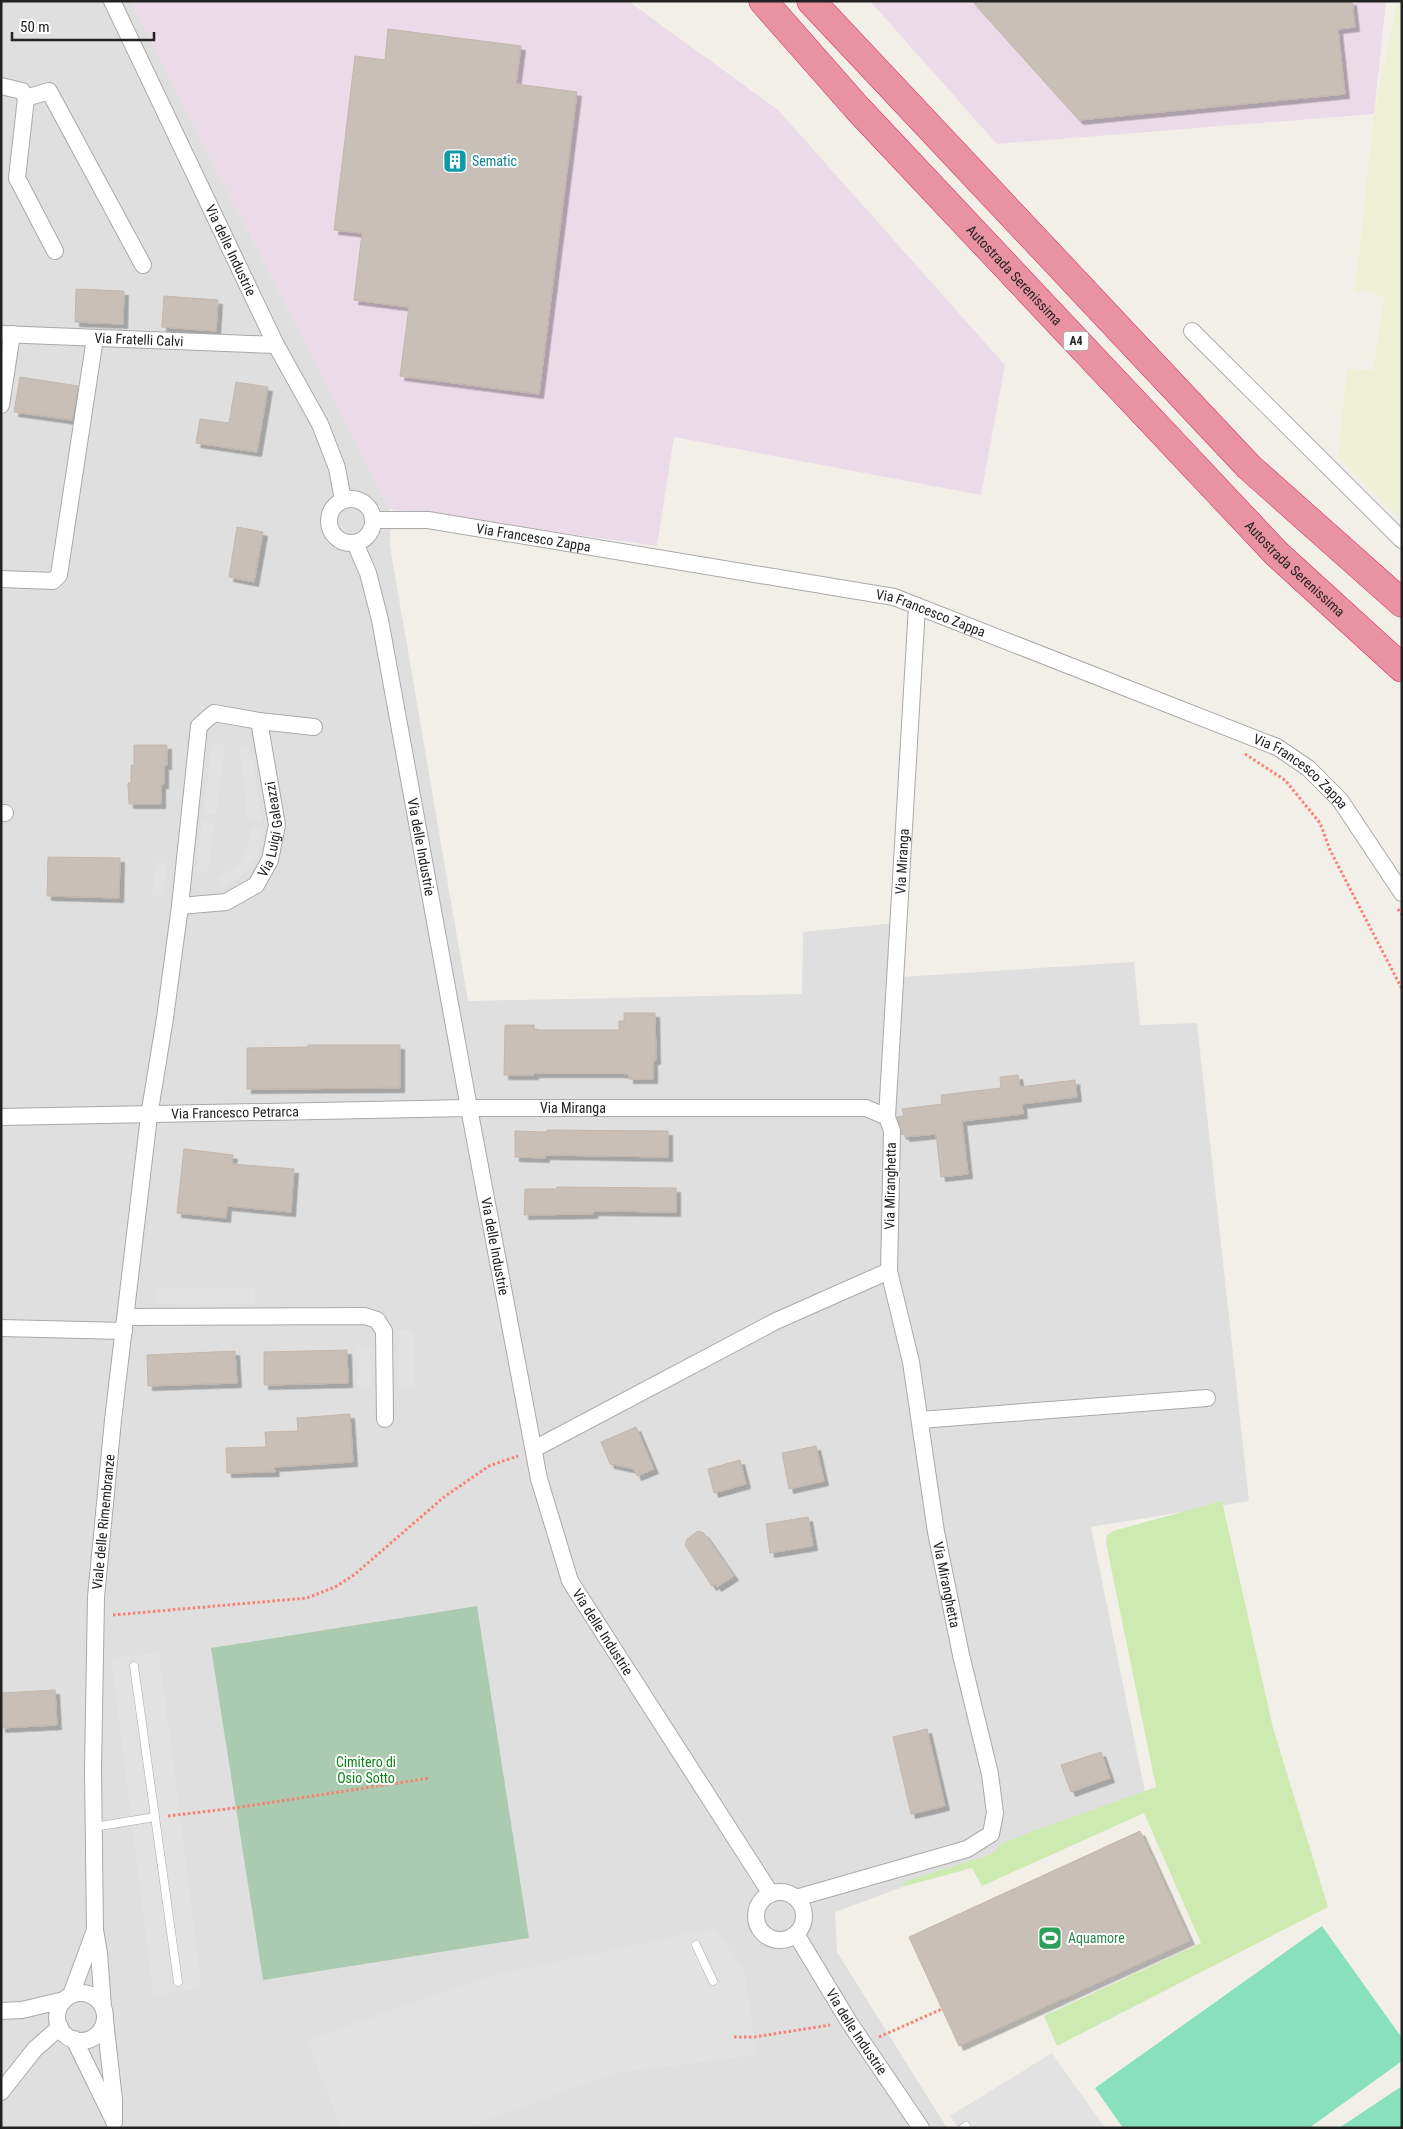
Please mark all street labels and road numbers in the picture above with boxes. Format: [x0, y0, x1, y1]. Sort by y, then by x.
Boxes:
street label: Via delle Industrie [202, 202, 260, 299]
street label: Autostrada Serenissima [963, 222, 1065, 329]
street label: Via Fratelli Calvi [94, 330, 184, 349]
road number: A4 [1064, 332, 1088, 351]
street label: Autostrada Serenissima [1242, 517, 1348, 620]
street label: Via Francesco Zappa [475, 520, 592, 555]
street label: Via Francesco Zappa [875, 586, 988, 640]
street label: Via Francesco Zappa [1251, 731, 1351, 812]
street label: Via Luigi Galeazzi [254, 780, 285, 880]
street label: Via delle Industrie [405, 797, 438, 898]
street label: Via Miranga [892, 828, 912, 895]
street label: Via Miranga [540, 1100, 606, 1116]
street label: Via Francesco Petrarca [171, 1103, 299, 1122]
street label: Via Miranghetta [881, 1142, 899, 1230]
street label: Via delle Industrie [478, 1196, 512, 1297]
street label: Viale delle Rimembranze [89, 1453, 118, 1590]
street label: Via Miranghetta [930, 1540, 963, 1629]
street label: Via delle Industrie [569, 1586, 637, 1678]
street label: Via delle Industrie [823, 1986, 891, 2078]

